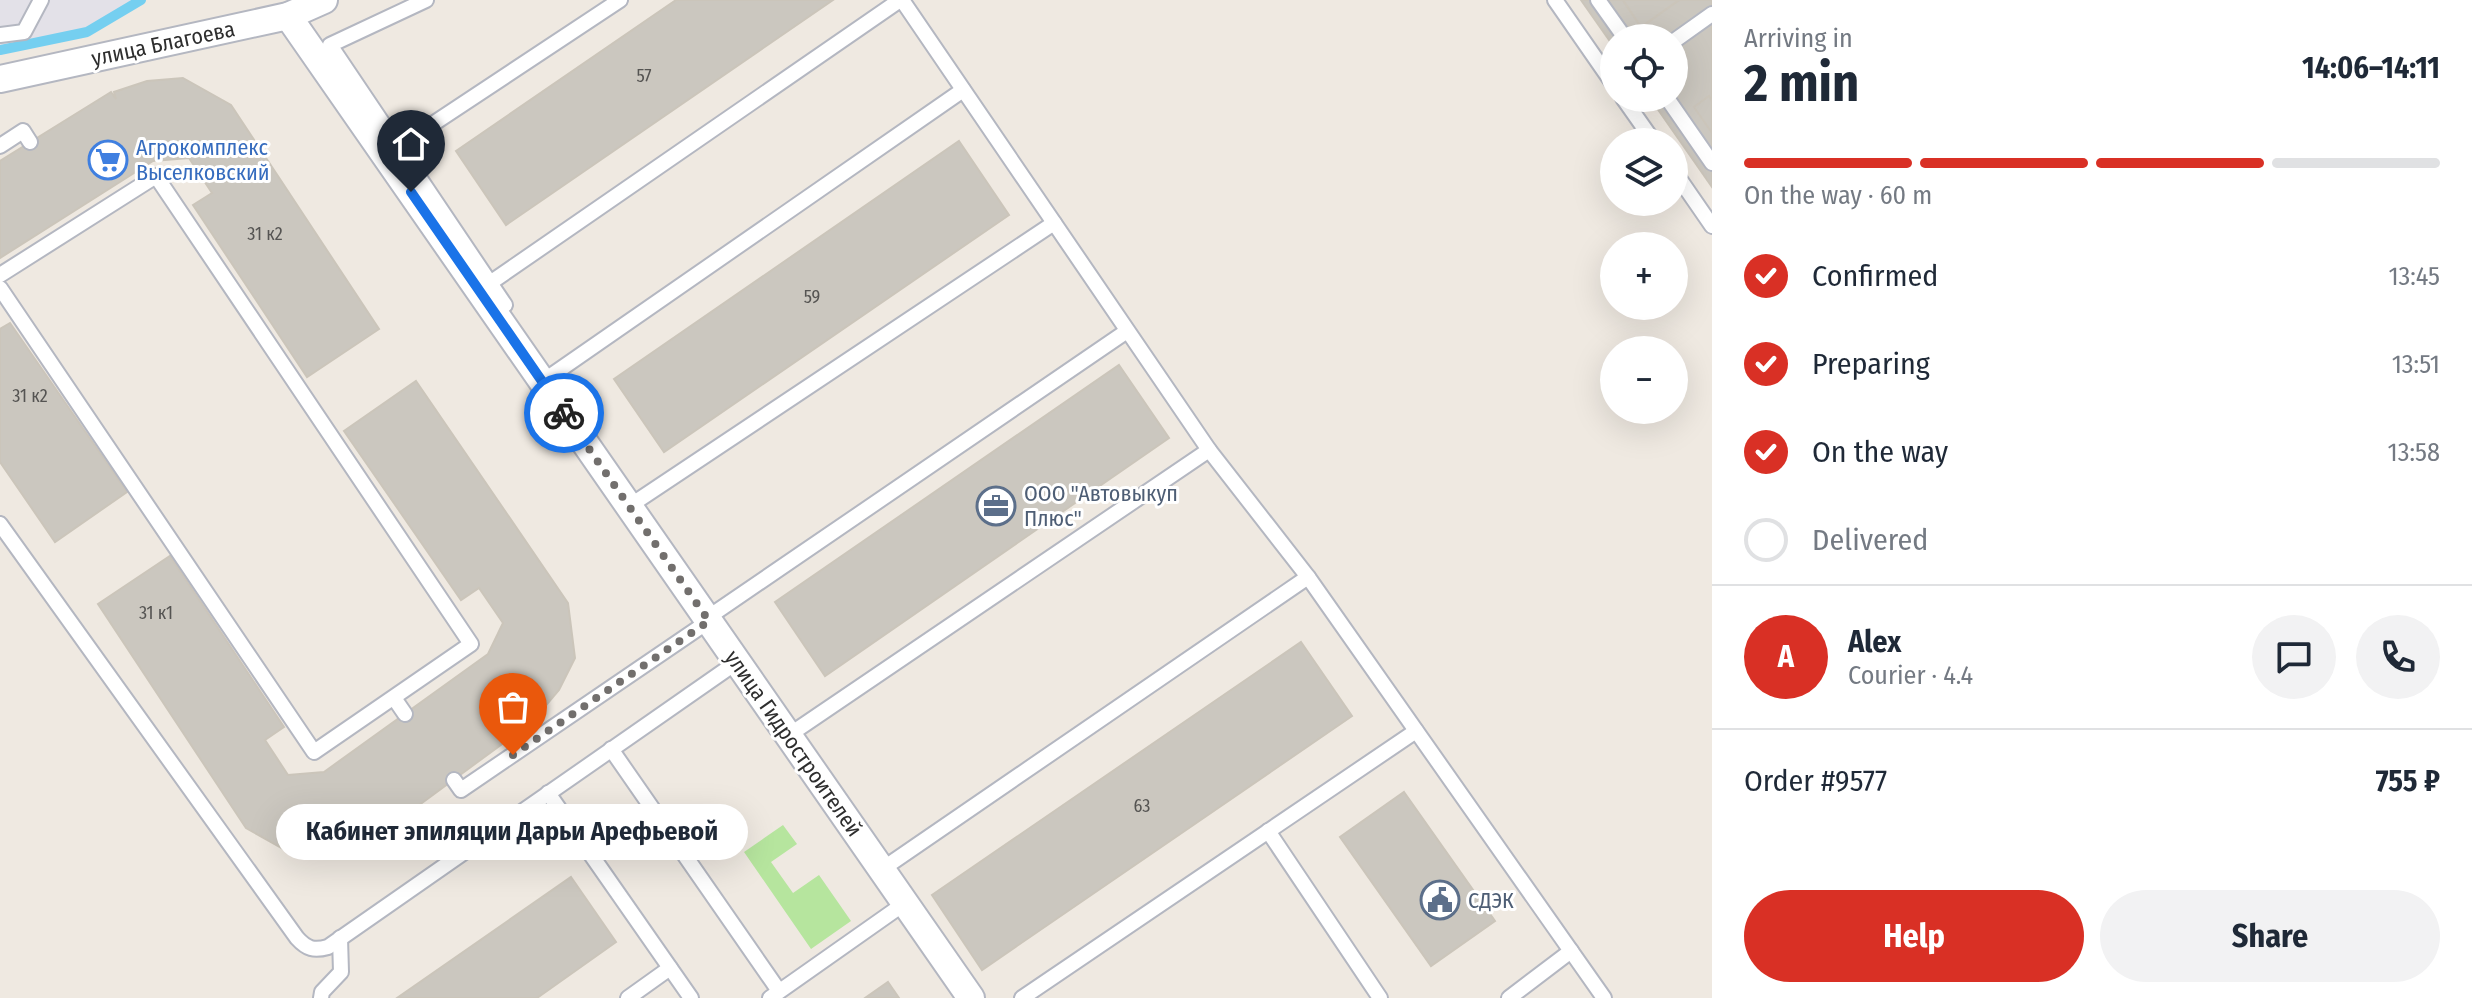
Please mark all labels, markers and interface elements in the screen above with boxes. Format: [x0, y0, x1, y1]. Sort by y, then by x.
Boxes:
street label: улица Благоева [89, 15, 237, 72]
text: Arriving in [1744, 23, 1853, 54]
map controls [1600, 24, 1688, 424]
button: locate [1600, 24, 1688, 112]
text: 14:06–14:11 [2302, 50, 2440, 86]
text: 2 min [1744, 52, 1859, 115]
house number: 57 [636, 65, 652, 87]
pin [377, 110, 445, 192]
icon: home [389, 122, 433, 166]
button: layers [1600, 128, 1688, 216]
place label: Агрокомплекс Выселковский [136, 134, 270, 186]
supermarket icon: Агрокомплекс Выселковский [87, 139, 129, 181]
text: On the way · 60 m [1744, 180, 1932, 211]
house number: 31 к2 [247, 223, 283, 245]
button: + [1600, 232, 1688, 320]
icon: check [1744, 254, 1788, 298]
text: Confirmed [1812, 258, 1938, 294]
text: 13:45 [2388, 261, 2440, 292]
house number: 59 [804, 286, 820, 308]
button: − [1600, 336, 1688, 424]
icon: check [1744, 342, 1788, 386]
text: Preparing [1812, 346, 1930, 382]
text: 13:51 [2392, 349, 2440, 380]
courier [524, 373, 604, 453]
house number: 31 к2 [12, 385, 48, 407]
icon: bike [542, 391, 586, 435]
icon: check [1744, 430, 1788, 474]
text: On the way [1812, 434, 1948, 470]
text: 13:58 [2388, 437, 2440, 468]
place label: ООО "Автовыкуп Плюс" [1024, 480, 1178, 532]
office icon: ООО "Автовыкуп Плюс" [975, 485, 1017, 527]
text: Delivered [1812, 522, 1928, 558]
house number: 31 к1 [139, 602, 173, 624]
button: chat [2252, 615, 2336, 699]
button: phone [2356, 615, 2440, 699]
text: Alex [1848, 624, 1901, 660]
text: A [1778, 639, 1794, 675]
street label: улица Гидростроителей [719, 645, 868, 842]
text: Courier · 4.4 [1848, 660, 1973, 691]
pin [479, 673, 547, 755]
icon: bag [491, 685, 535, 729]
text: Order #9577 [1744, 763, 1887, 799]
text: 755 ₽ [2376, 763, 2440, 799]
house number: 63 [1134, 795, 1150, 817]
callout: Кабинет эпиляции Дарьи Арефьевой [277, 803, 749, 859]
text: Кабинет эпиляции Дарьи Арефьевой [306, 816, 718, 847]
public building icon: СДЭК [1419, 879, 1461, 921]
place label: СДЭК [1468, 887, 1514, 914]
button: Help [1744, 890, 2084, 982]
button: Share [2100, 890, 2440, 982]

